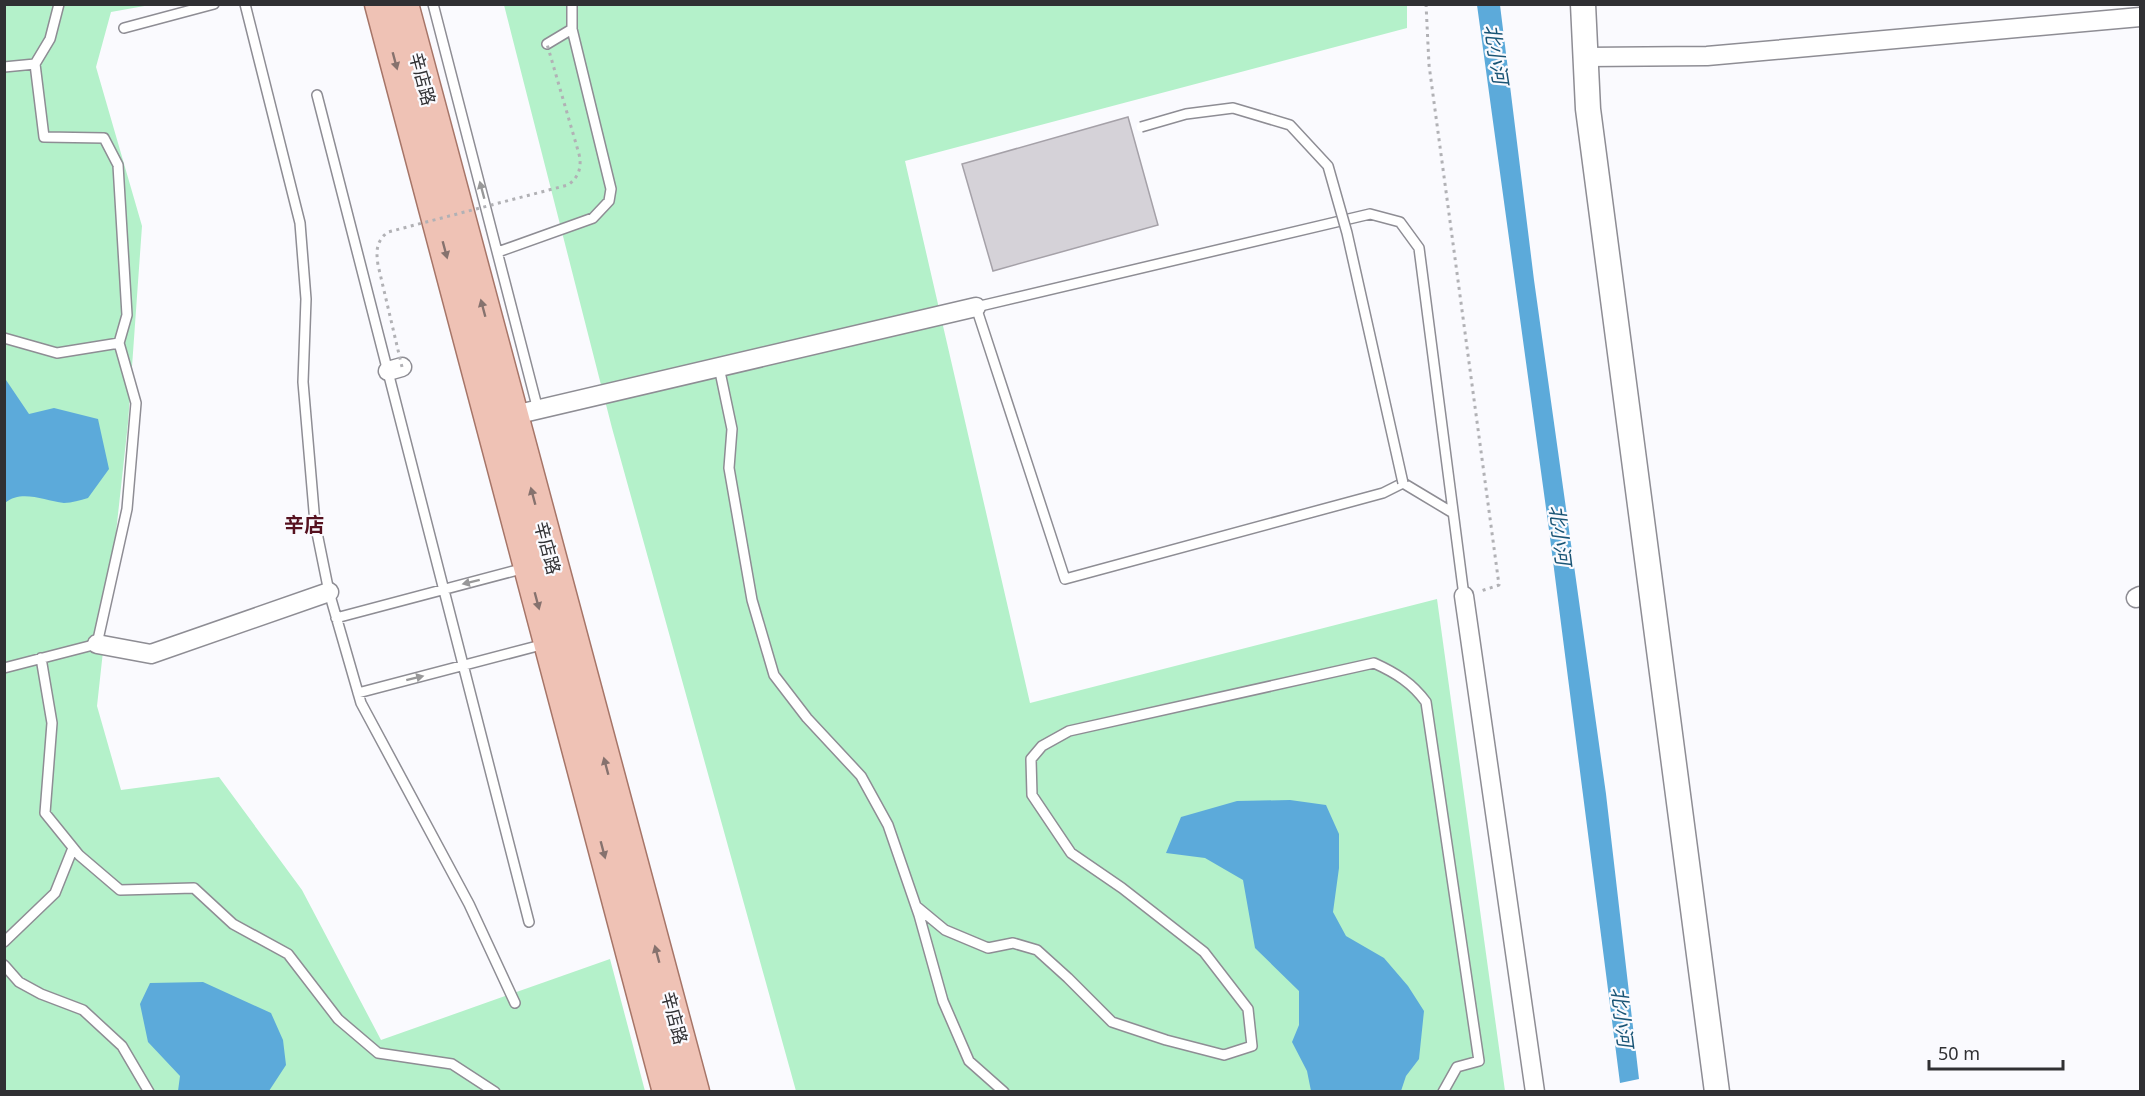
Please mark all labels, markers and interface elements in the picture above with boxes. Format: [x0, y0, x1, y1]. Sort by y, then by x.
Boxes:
water label: 北小河 [1478, 22, 1515, 90]
street label: 辛店路 [404, 50, 442, 108]
one-way arrow [391, 52, 401, 70]
one-way arrow [476, 181, 486, 200]
one-way arrow [440, 241, 450, 259]
one-way arrow [478, 299, 487, 317]
one-way arrow [528, 487, 538, 505]
water label: 北小河 [1543, 504, 1578, 570]
district label: 辛店 [284, 511, 324, 538]
street label: 辛店路 [529, 519, 567, 577]
one-way arrow [462, 577, 480, 587]
one-way arrow [532, 592, 542, 610]
one-way arrow [406, 673, 424, 683]
one-way arrow [601, 756, 610, 774]
one-way arrow [599, 841, 608, 859]
one-way arrow [651, 945, 661, 963]
water label: 北小河 [1605, 986, 1640, 1052]
street label: 辛店路 [656, 989, 694, 1047]
scale bar [1929, 1033, 2062, 1071]
text: 50 m [1938, 1041, 1980, 1065]

